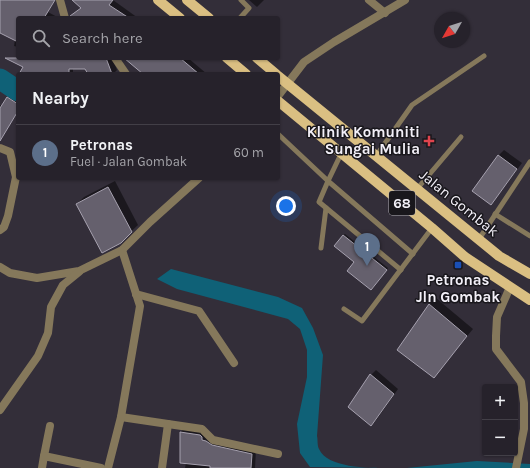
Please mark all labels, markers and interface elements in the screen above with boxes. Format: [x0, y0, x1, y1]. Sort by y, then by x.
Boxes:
north arrow [434, 12, 470, 48]
search box [16, 16, 280, 60]
icon: search [30, 27, 52, 49]
text: Search here [62, 29, 143, 47]
text: Nearby [32, 88, 89, 108]
place label: Klinik Komuniti Sungai Mulia [307, 123, 420, 158]
marker: Klinik Komuniti Sungai Mulia [423, 135, 435, 147]
text: Petronas [70, 136, 133, 154]
text: 1 [43, 145, 47, 160]
text: 60 m [234, 145, 264, 160]
text: Fuel · Jalan Gombak [70, 154, 187, 169]
street label: Jalan Gombak [416, 166, 502, 240]
road number: 68 [389, 191, 415, 215]
your location [276, 196, 296, 216]
pin: 1 [354, 233, 380, 266]
marker: Petronas Jln Gombak [453, 260, 463, 270]
place label: Petronas Jln Gombak [416, 271, 500, 306]
map controls [482, 384, 518, 456]
button: + [482, 384, 518, 420]
button: − [482, 420, 518, 456]

